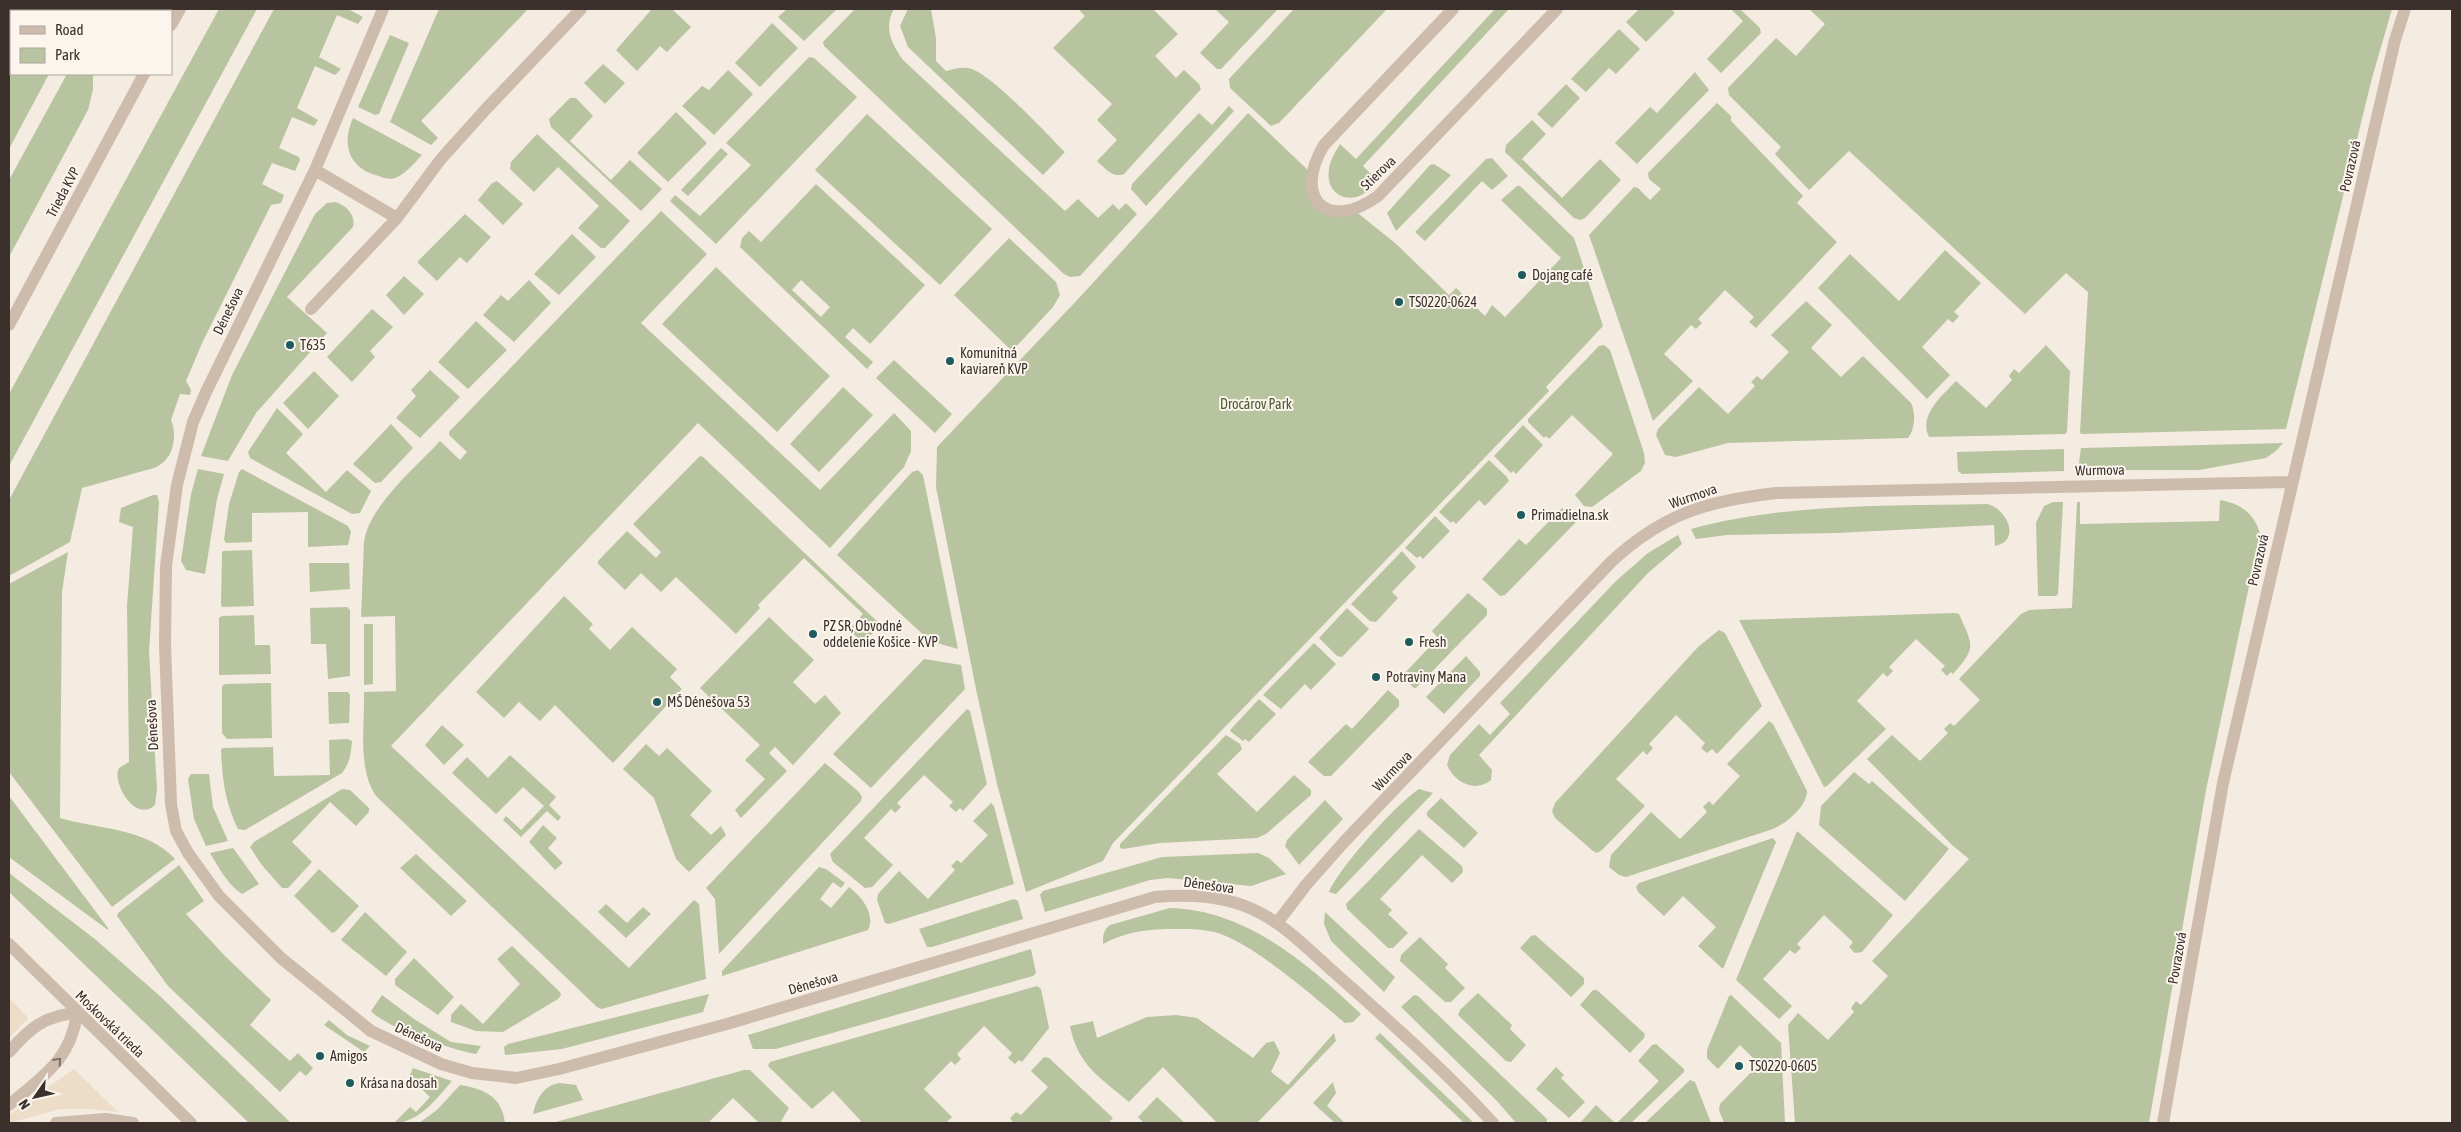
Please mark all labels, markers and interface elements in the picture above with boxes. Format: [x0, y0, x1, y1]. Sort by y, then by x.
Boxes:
legend [10, 10, 172, 75]
text: Road [55, 21, 84, 38]
text: Park [55, 46, 80, 63]
street label: Povrazová [2336, 138, 2364, 194]
street label: Stierova [1357, 153, 1399, 193]
street label: Trieda KVP [43, 164, 83, 220]
place label: Dojang café [1532, 267, 1593, 283]
marker: Dojang café [1516, 269, 1528, 281]
street label: Dénešova [210, 285, 246, 337]
place label: TS0220-0624 [1409, 294, 1478, 310]
marker: TS0220-0624 [1393, 296, 1405, 308]
place label: T635 [300, 337, 326, 353]
marker: T635 [284, 339, 296, 351]
place label: Komunitná kaviareň KVP [960, 345, 1028, 377]
marker: Komunitná kaviareň KVP [944, 355, 956, 367]
park label: Drocárov Park [1220, 396, 1292, 412]
street label: Wurmova [2075, 462, 2125, 478]
street label: Wurmova [1667, 480, 1719, 512]
place label: Primadielna.sk [1531, 507, 1609, 523]
marker: Primadielna.sk [1515, 509, 1527, 521]
street label: Povrazová [2244, 532, 2272, 588]
place label: PZ SR, Obvodné oddelenie Košice - KVP [823, 618, 938, 650]
marker: PZ SR, Obvodné oddelenie Košice - KVP [807, 628, 819, 640]
place label: Fresh [1419, 634, 1447, 650]
marker: Fresh [1403, 636, 1415, 648]
place label: Potraviny Mana [1386, 669, 1466, 685]
marker: Potraviny Mana [1370, 671, 1382, 683]
place label: MŠ Dénešova 53 [667, 694, 750, 710]
marker: MŠ Dénešova 53 [651, 696, 663, 708]
street label: Dénešova [143, 699, 161, 751]
street label: Wurmova [1369, 748, 1415, 794]
street label: Dénešova [1183, 874, 1235, 896]
street label: Povrazová [2165, 931, 2189, 985]
street label: Dénešova [786, 968, 840, 998]
street label: Moskovská trieda [72, 987, 148, 1061]
street label: Dénešova [393, 1019, 445, 1055]
place label: Amigos [330, 1048, 367, 1064]
marker: Amigos [314, 1050, 326, 1062]
one-way arrow [53, 1058, 62, 1067]
place label: TS0220-0605 [1749, 1058, 1817, 1074]
marker: TS0220-0605 [1733, 1060, 1745, 1072]
north arrow [10, 1072, 60, 1122]
place label: Krása na dosah [360, 1075, 437, 1091]
marker: Krása na dosah [344, 1077, 356, 1089]
text: N [15, 1096, 33, 1112]

